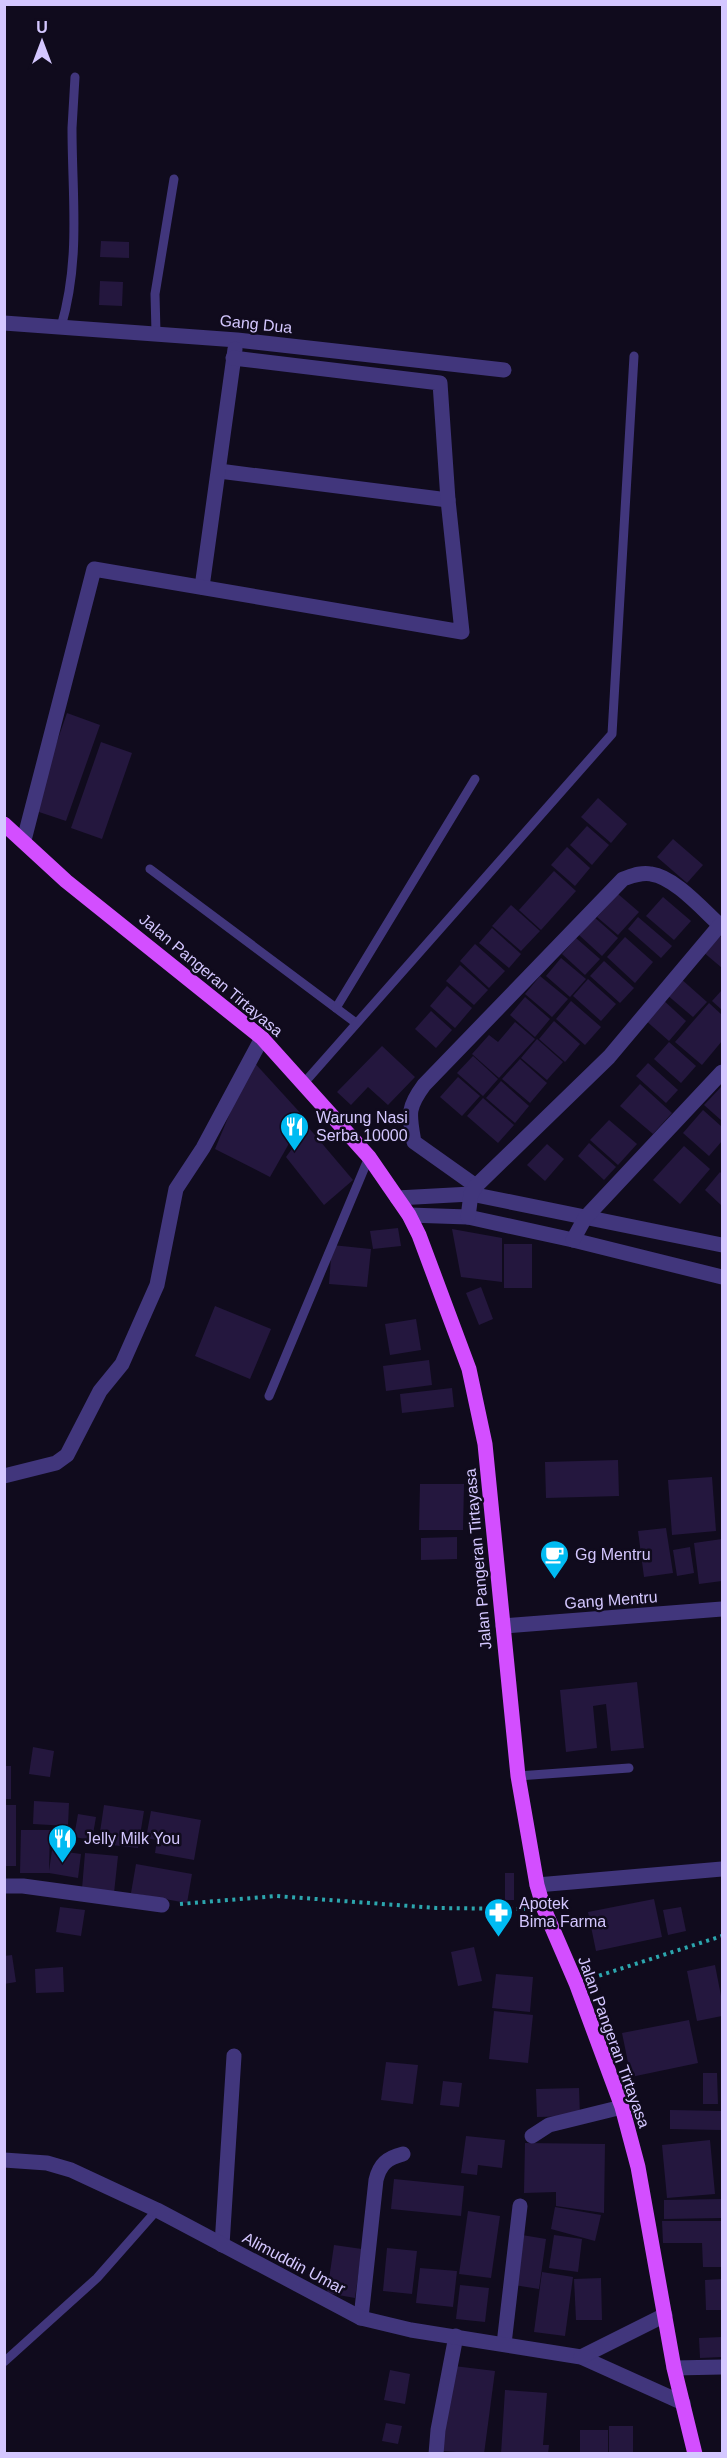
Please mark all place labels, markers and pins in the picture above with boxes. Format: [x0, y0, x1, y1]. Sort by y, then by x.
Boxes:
place label: Warung Nasi Serba 10000 [316, 1109, 408, 1144]
restaurant icon: Warung Nasi Serba 10000 [279, 1110, 311, 1152]
cafe icon: Gg Mentru [538, 1538, 570, 1580]
place label: Gg Mentru [575, 1546, 651, 1563]
restaurant icon: Jelly Milk You [47, 1822, 79, 1864]
place label: Jelly Milk You [84, 1830, 180, 1847]
place label: Apotek Bima Farma [519, 1895, 606, 1930]
pharmacy icon: Apotek Bima Farma [482, 1896, 514, 1938]

